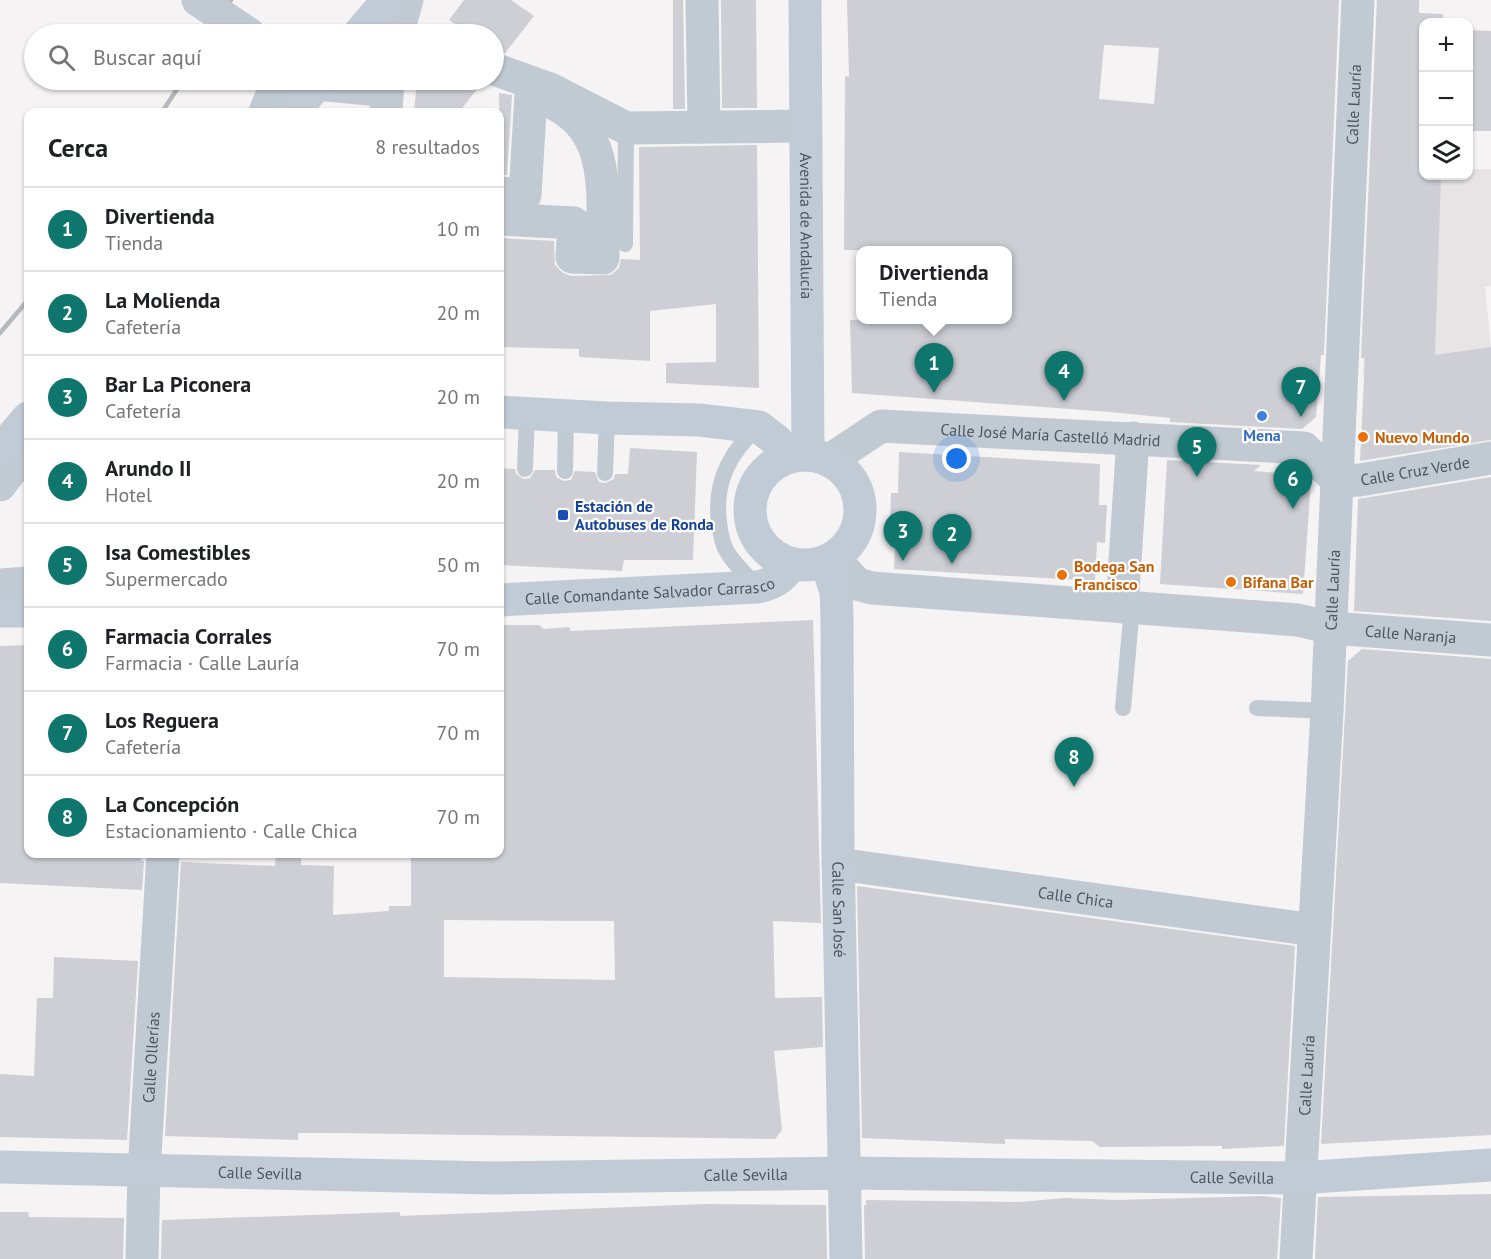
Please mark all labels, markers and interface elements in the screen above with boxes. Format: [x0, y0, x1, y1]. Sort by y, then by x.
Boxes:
map controls [1419, 18, 1473, 180]
button: + [1419, 18, 1473, 72]
search box [24, 24, 504, 90]
icon: search [45, 41, 78, 74]
text: Buscar aquí [93, 43, 202, 71]
street label: Calle Lauría [1342, 64, 1365, 145]
button: − [1419, 72, 1473, 126]
button: layers [1419, 126, 1473, 180]
text: Cerca [48, 131, 108, 164]
text: 8 resultados [375, 134, 480, 160]
street label: Avenida de Andalucía [796, 153, 817, 299]
text: Divertienda [105, 202, 215, 230]
text: 1 [62, 216, 73, 242]
text: 10 m [437, 216, 480, 242]
text: Tienda [105, 230, 163, 256]
popup [856, 246, 1012, 324]
text: Divertienda [879, 258, 989, 286]
text: La Molienda [105, 286, 221, 314]
text: Tienda [879, 286, 937, 312]
text: 2 [62, 300, 73, 326]
text: 20 m [437, 300, 480, 326]
text: Cafetería [105, 314, 181, 340]
pin: 1 [914, 344, 954, 393]
pin: 4 [1044, 352, 1084, 401]
pin: 7 [1282, 368, 1320, 417]
text: Bar La Piconera [105, 370, 251, 398]
text: 3 [62, 384, 73, 410]
text: 20 m [437, 384, 480, 410]
text: Cafetería [105, 398, 181, 424]
marker: Mena [1255, 409, 1269, 423]
street label: Calle José María Castelló Madrid [940, 419, 1161, 451]
place label: Mena [1243, 425, 1281, 445]
place label: Nuevo Mundo [1375, 427, 1470, 447]
pin: 5 [1178, 428, 1216, 477]
marker: Nuevo Mundo [1356, 430, 1370, 444]
your location [942, 444, 971, 473]
street label: Calle Cruz Verde [1359, 452, 1471, 490]
text: Arundo II [105, 454, 192, 482]
pin: 6 [1274, 460, 1312, 509]
text: 4 [62, 468, 73, 494]
text: 20 m [437, 468, 480, 494]
text: Hotel [105, 482, 152, 508]
place label: Estación de Autobuses de Ronda [575, 496, 714, 534]
marker: Estación de Autobuses de Ronda [556, 508, 570, 522]
pin: 3 [884, 512, 922, 561]
pin: 2 [932, 514, 972, 564]
text: Isa Comestibles [105, 538, 251, 566]
street label: Calle Lauría [1321, 549, 1344, 631]
text: 5 [62, 552, 73, 578]
text: 50 m [437, 552, 480, 578]
place label: Bodega San Francisco [1074, 556, 1154, 594]
text: Supermercado [105, 566, 228, 592]
marker: Bodega San Francisco [1055, 568, 1069, 582]
street label: Calle Comandante Salvador Carrasco [524, 572, 778, 609]
place label: Bifana Bar [1243, 572, 1314, 592]
marker: Bifana Bar [1224, 575, 1238, 589]
street label: Calle Naranja [1364, 621, 1457, 647]
text: Farmacia Corrales [105, 622, 272, 650]
text: 6 [62, 636, 73, 662]
text: 70 m [437, 636, 480, 662]
text: Farmacia · Calle Lauría [105, 650, 299, 676]
text: Los Reguera [105, 706, 219, 734]
text: 7 [62, 720, 73, 746]
text: 70 m [437, 720, 480, 746]
text: Cafetería [105, 734, 181, 760]
pin: 8 [1054, 738, 1094, 787]
text: La Concepción [105, 790, 239, 818]
text: 8 [62, 804, 73, 830]
text: 70 m [437, 804, 480, 830]
text: Estacionamiento · Calle Chica [105, 818, 358, 844]
street label: Calle San José [828, 861, 850, 958]
street label: Calle Chica [1037, 882, 1115, 912]
street label: Calle Ollerías [138, 1011, 164, 1104]
street label: Calle Lauría [1294, 1034, 1319, 1116]
street label: Calle Sevilla [218, 1162, 302, 1184]
street label: Calle Sevilla [704, 1164, 788, 1185]
street label: Calle Sevilla [1190, 1167, 1274, 1188]

